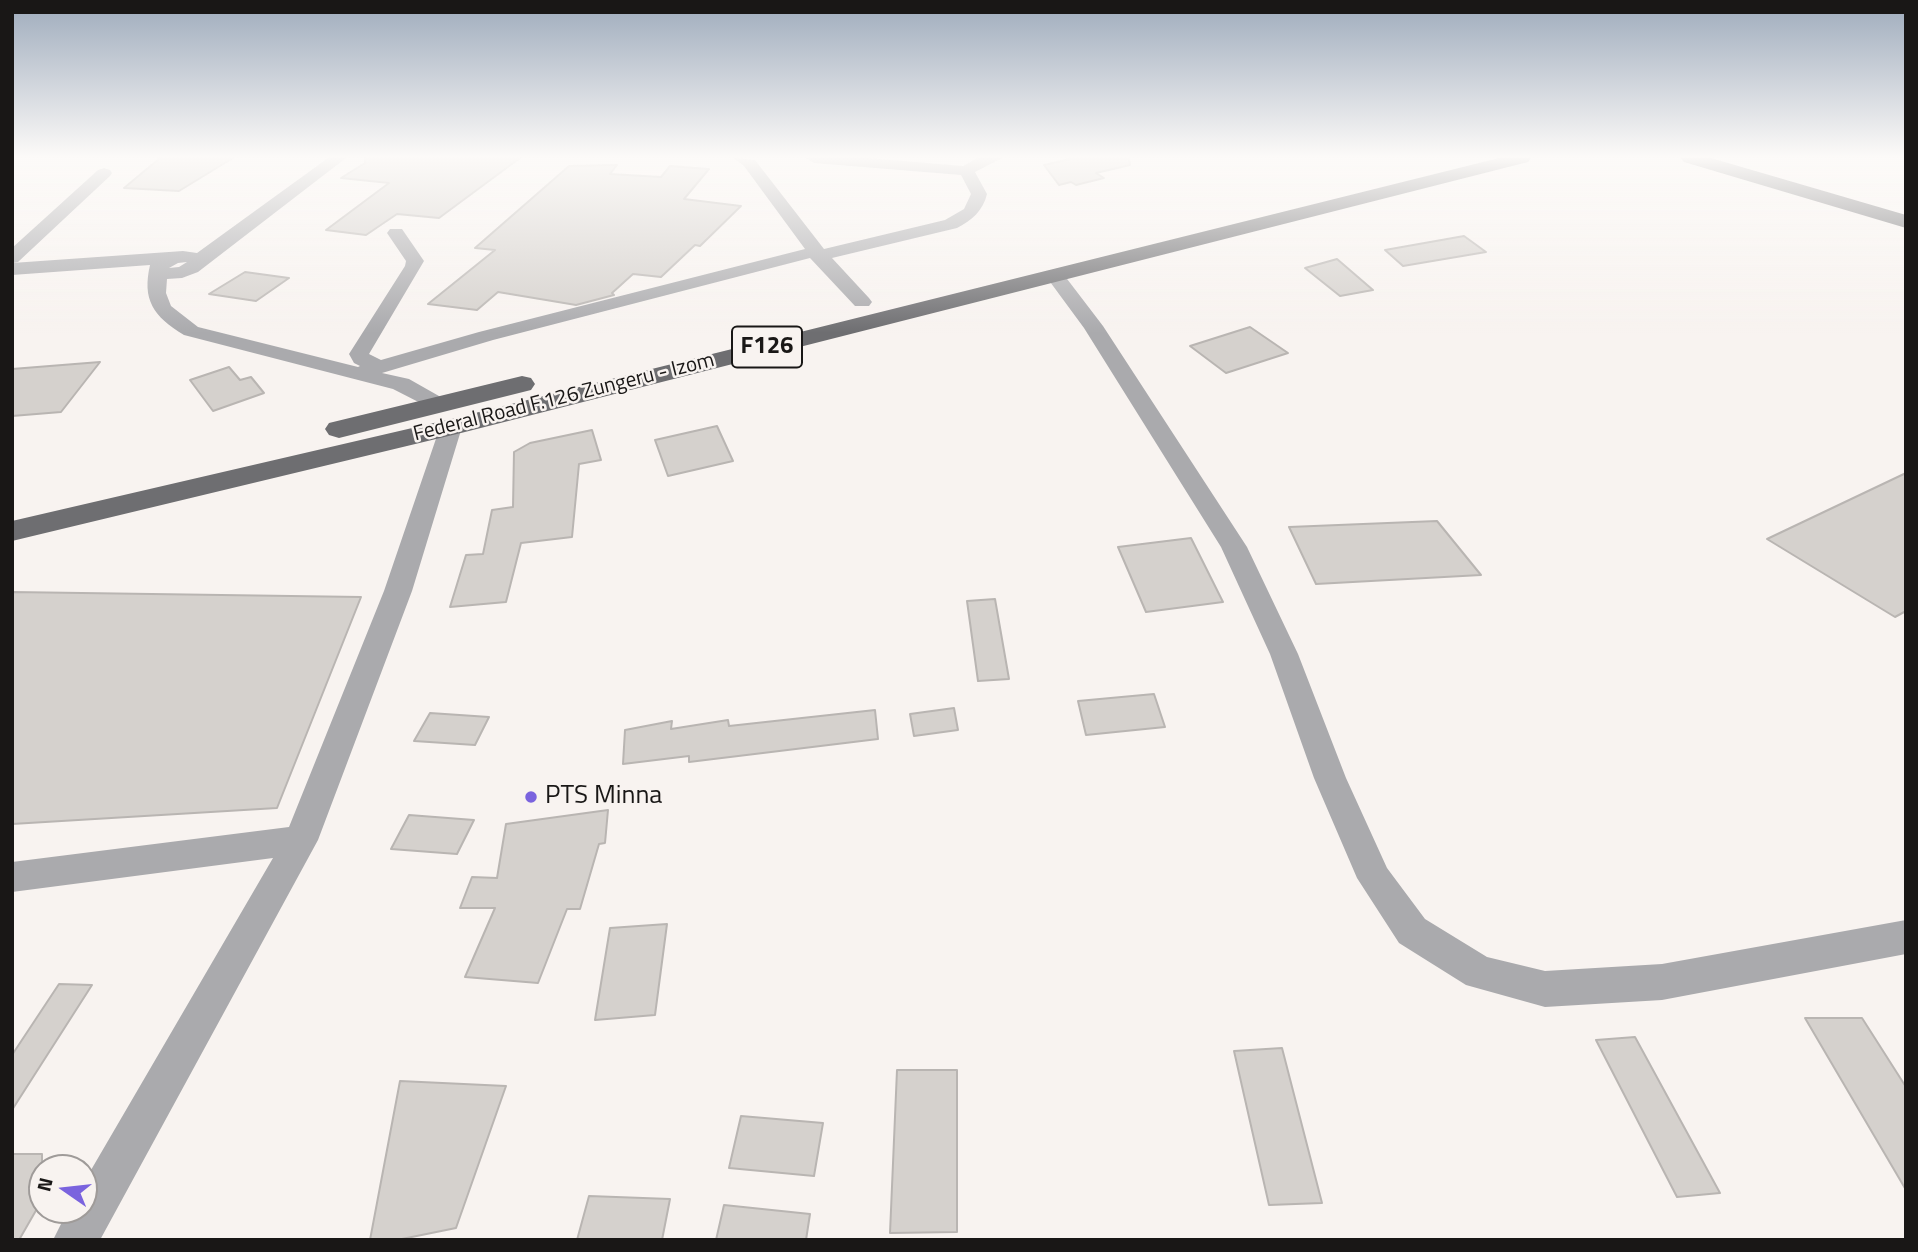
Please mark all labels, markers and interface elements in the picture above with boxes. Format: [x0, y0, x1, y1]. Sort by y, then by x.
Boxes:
road number: F126 [732, 326, 802, 368]
street label: Federal Road F.126 Zungeru - Izom [411, 348, 717, 448]
place label: PTS Minna [545, 781, 662, 813]
marker: PTS Minna [523, 789, 539, 805]
north arrow [28, 1154, 98, 1224]
text: N [28, 1174, 60, 1194]

